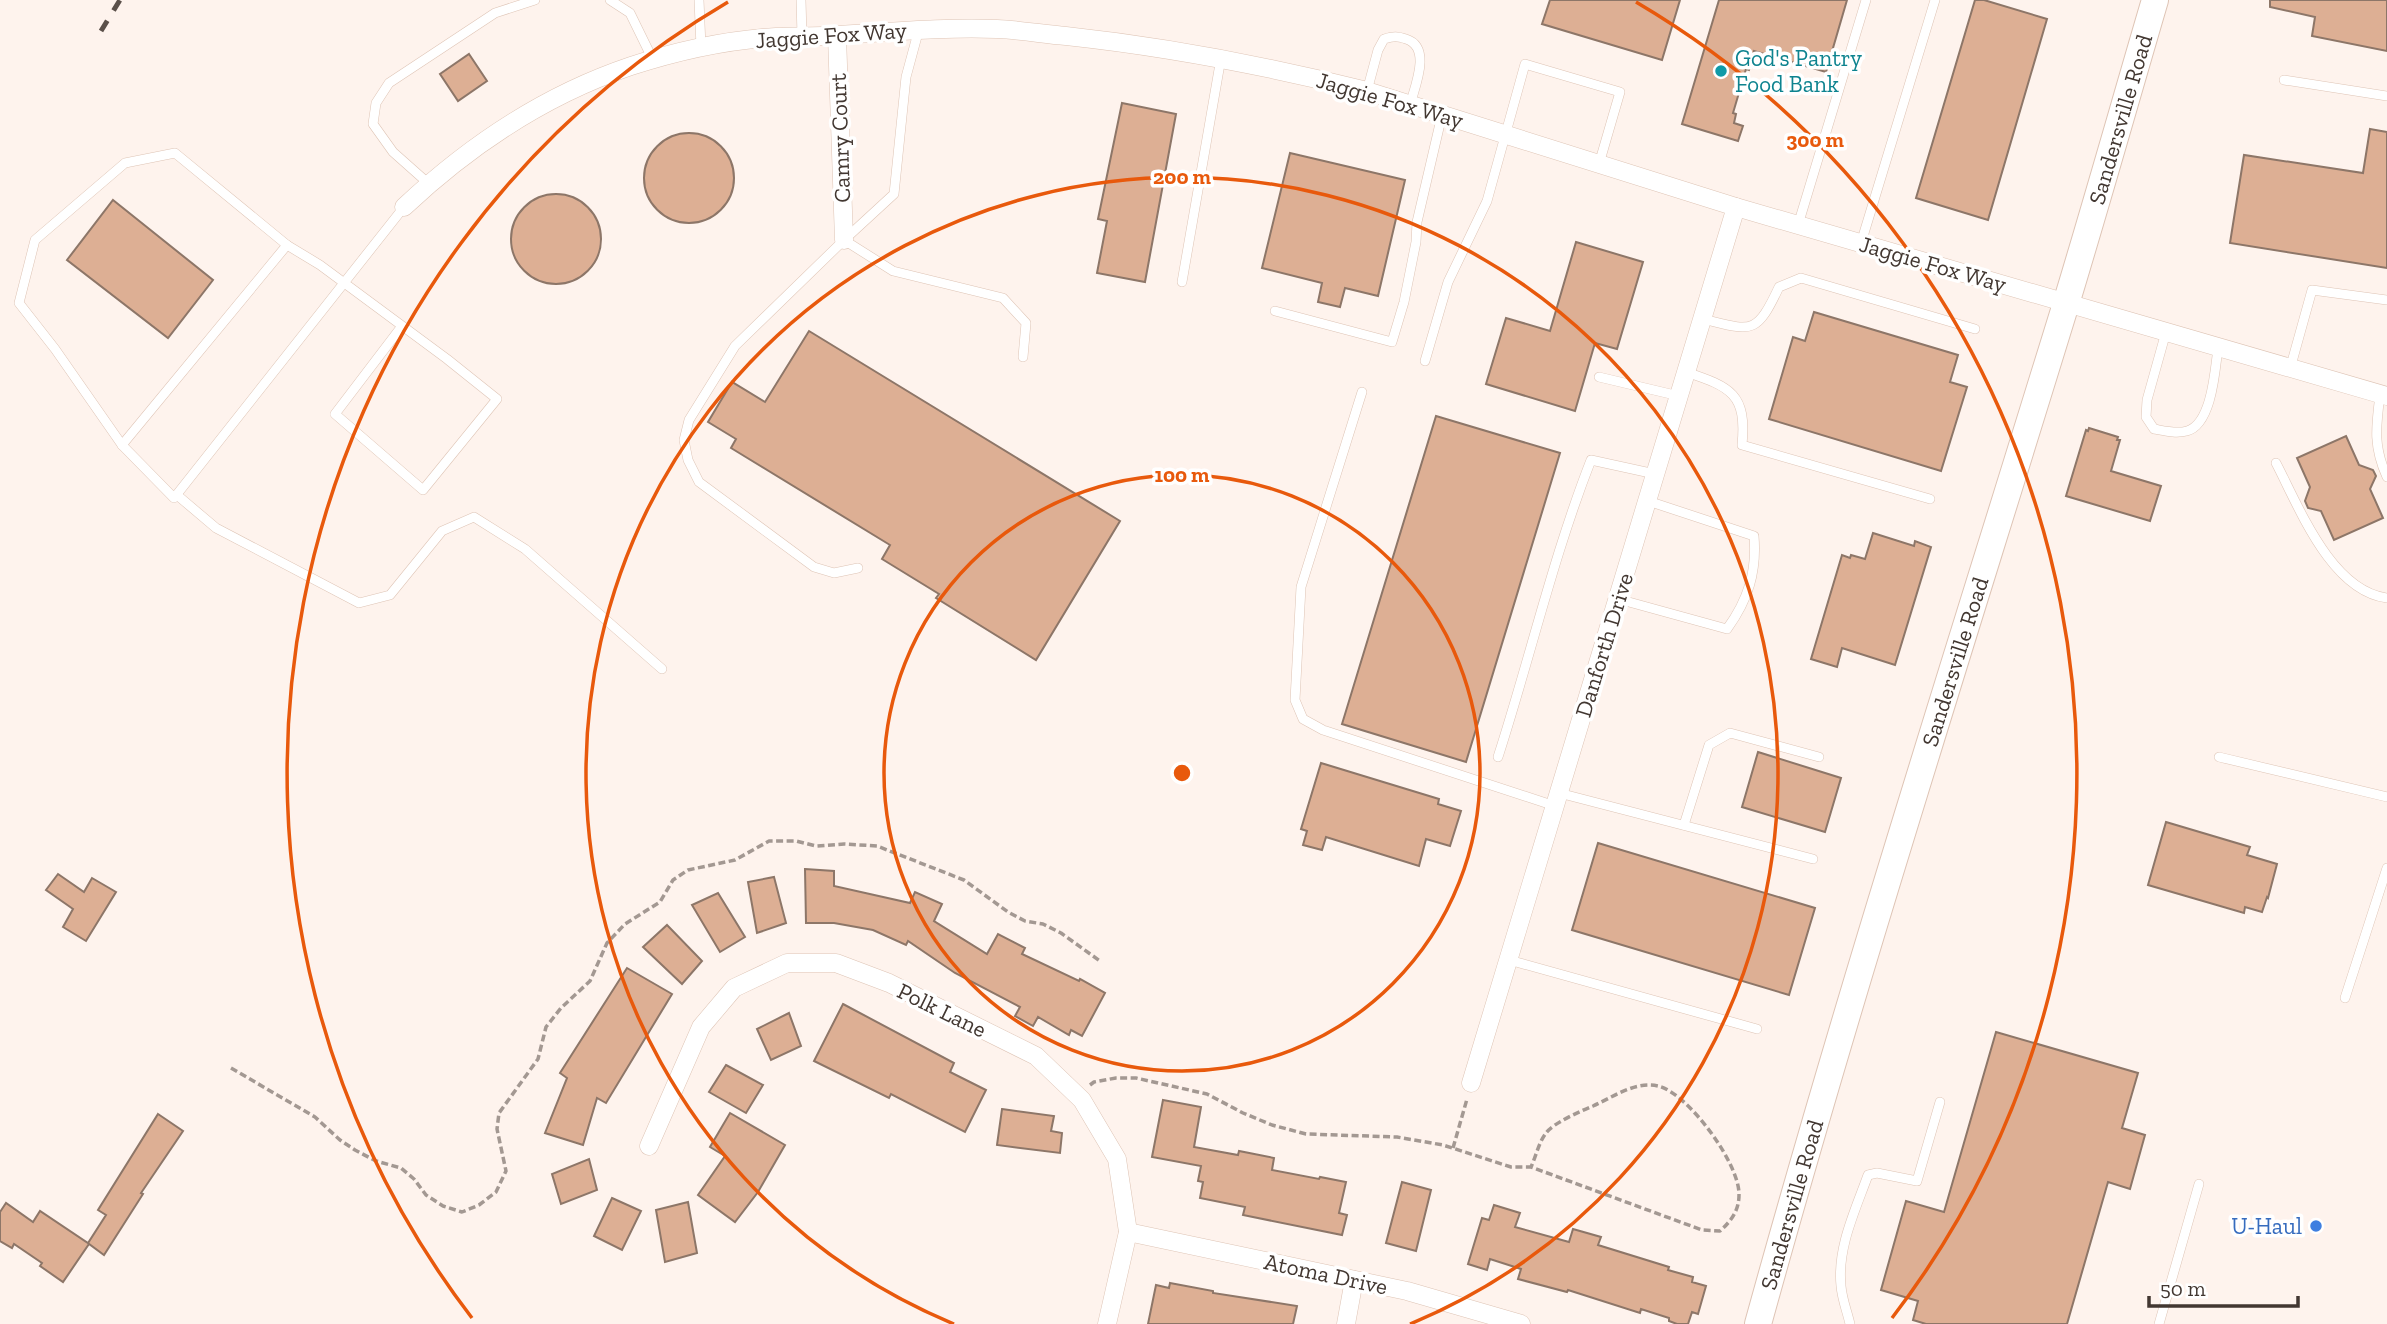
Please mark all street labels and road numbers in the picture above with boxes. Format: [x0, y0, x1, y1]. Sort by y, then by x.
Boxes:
street label: Jaggie Fox Way [754, 16, 908, 54]
street label: Sandersville Road [2082, 31, 2158, 208]
street label: Jaggie Fox Way [1313, 66, 1467, 134]
street label: Camry Court [824, 72, 856, 203]
street label: Jaggie Fox Way [1856, 230, 2010, 298]
street label: Danforth Drive [1569, 569, 1639, 721]
street label: Sandersville Road [1916, 573, 1995, 750]
street label: Polk Lane [893, 976, 991, 1044]
street label: Sandersville Road [1754, 1116, 1829, 1293]
street label: Atoma Drive [1262, 1247, 1390, 1301]

